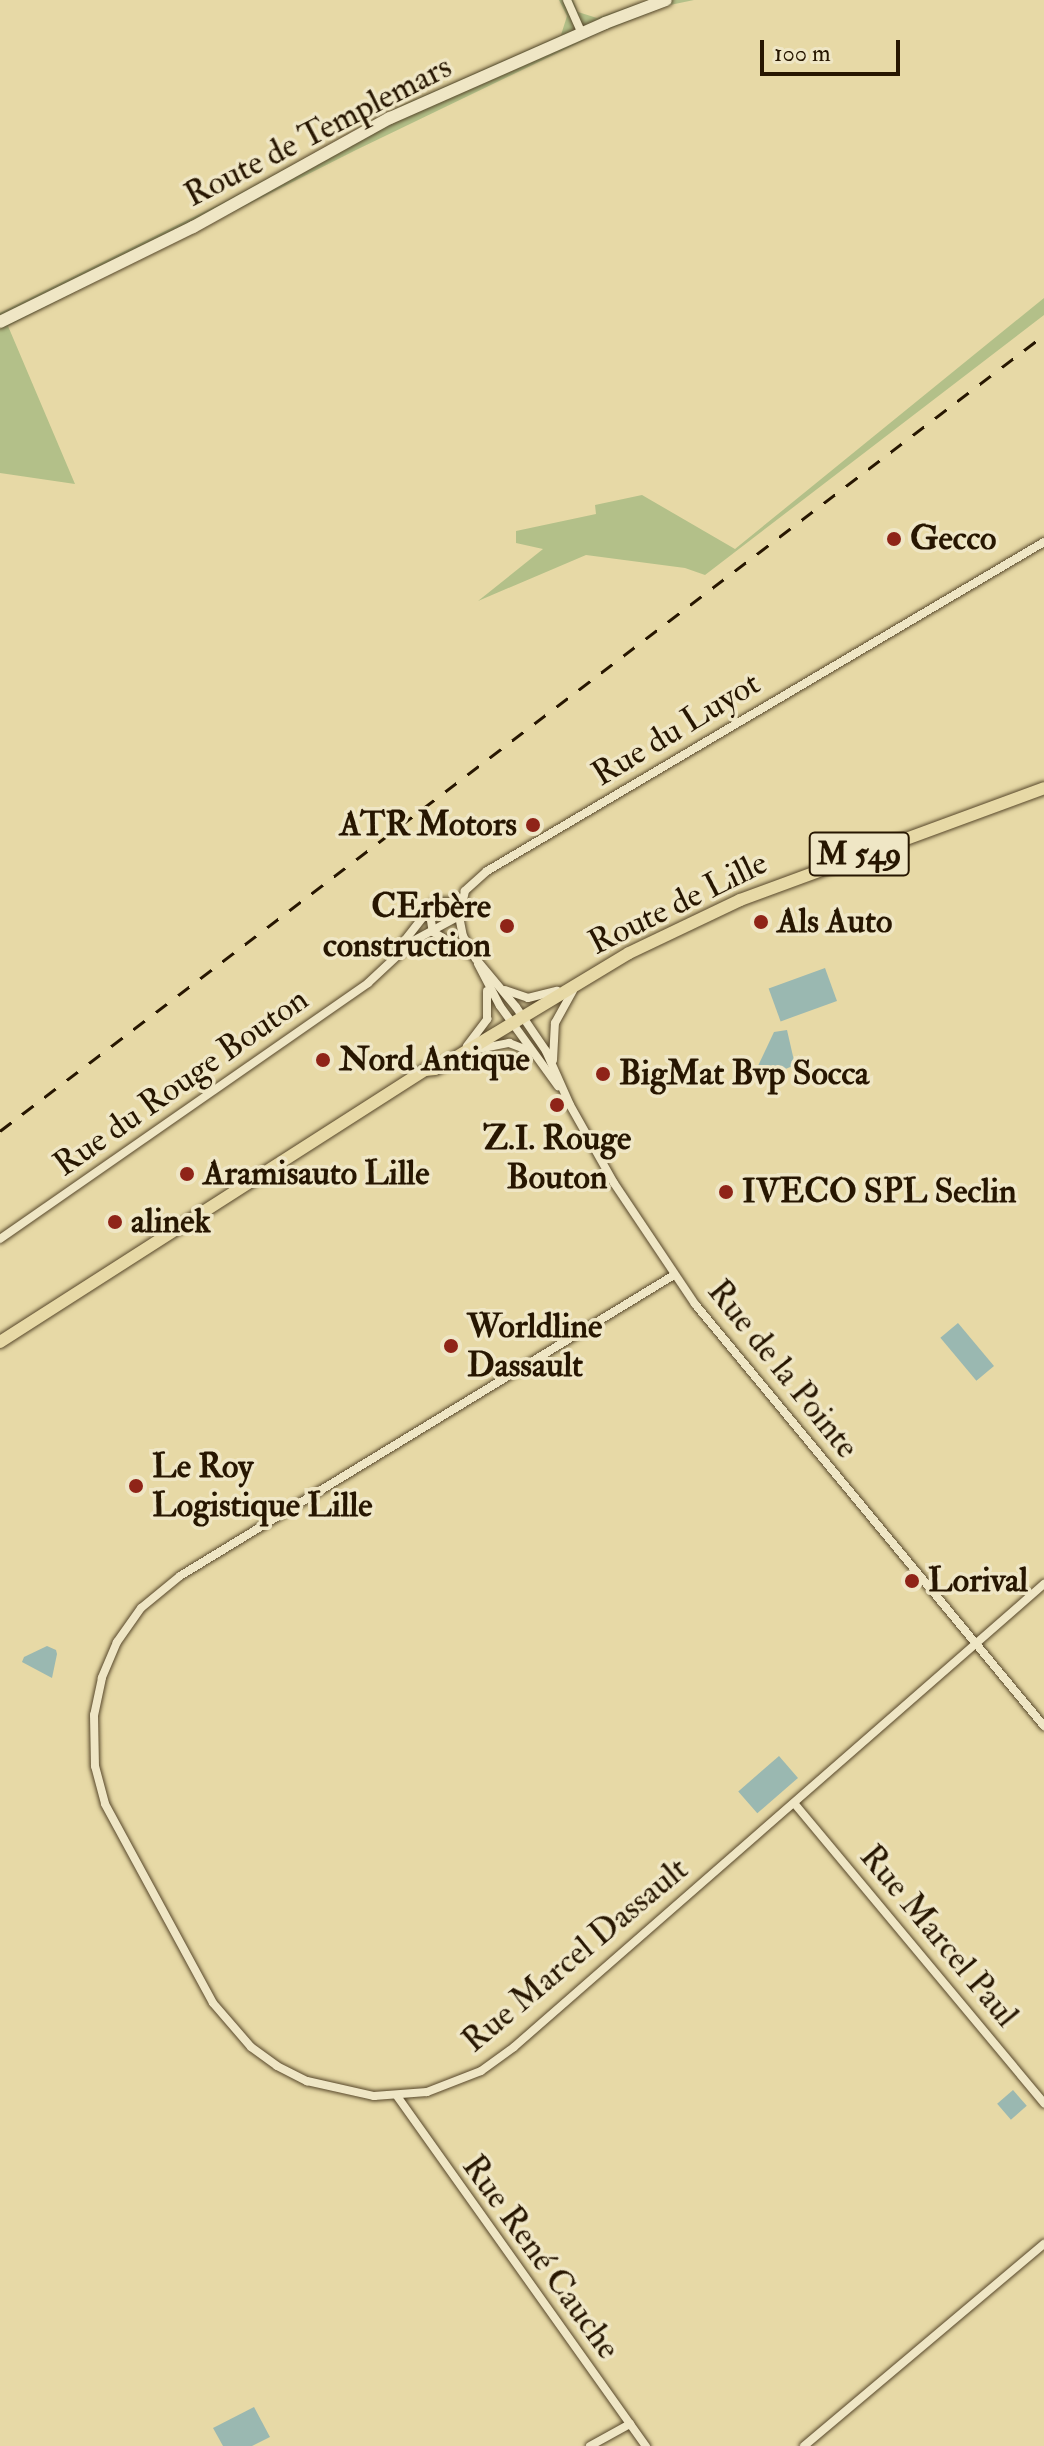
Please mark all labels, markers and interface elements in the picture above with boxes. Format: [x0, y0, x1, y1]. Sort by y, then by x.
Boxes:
scale bar [764, 24, 904, 74]
text: 100 m [774, 38, 831, 69]
street label: Route de Templemars [178, 46, 458, 216]
place label: Gecco [910, 519, 996, 559]
marker: Gecco [885, 530, 903, 548]
street label: Rue du Luyot [585, 663, 767, 795]
place label: ATR Motors [340, 805, 517, 845]
marker: ATR Motors [524, 816, 542, 834]
road number: M 549 [807, 826, 911, 882]
street label: Route de Lille [582, 842, 774, 964]
place label: CErbère construction [323, 886, 491, 966]
place label: Als Auto [777, 902, 892, 942]
marker: Als Auto [752, 913, 770, 931]
marker: CErbère construction [498, 917, 516, 935]
street label: Rue du Rouge Bouton [46, 979, 316, 1185]
place label: Nord Antique [339, 1040, 530, 1080]
marker: Nord Antique [314, 1051, 332, 1069]
place label: BigMat Bvp Socca [619, 1054, 869, 1094]
marker: BigMat Bvp Socca [594, 1065, 612, 1083]
marker: Z.I. Rouge Bouton [548, 1096, 566, 1114]
place label: Z.I. Rouge Bouton [483, 1118, 631, 1198]
place label: Aramisauto Lille [203, 1154, 429, 1194]
marker: Aramisauto Lille [178, 1165, 196, 1183]
place label: IVECO SPL Seclin [742, 1172, 1017, 1212]
marker: IVECO SPL Seclin [717, 1183, 735, 1201]
place label: alinek [131, 1202, 211, 1242]
marker: alinek [106, 1213, 124, 1231]
street label: Rue de la Pointe [699, 1272, 867, 1466]
place label: Worldline Dassault [467, 1306, 602, 1386]
marker: Worldline Dassault [442, 1337, 460, 1355]
place label: Le Roy Logistique Lille [152, 1446, 372, 1526]
marker: Le Roy Logistique Lille [127, 1477, 145, 1495]
place label: Lorival [928, 1561, 1028, 1601]
marker: Lorival [903, 1572, 921, 1590]
street label: Rue Marcel Paul [851, 1837, 1027, 2035]
street label: Rue Marcel Dassault [454, 1849, 696, 2061]
street label: Rue René Cauche [453, 2147, 629, 2367]

